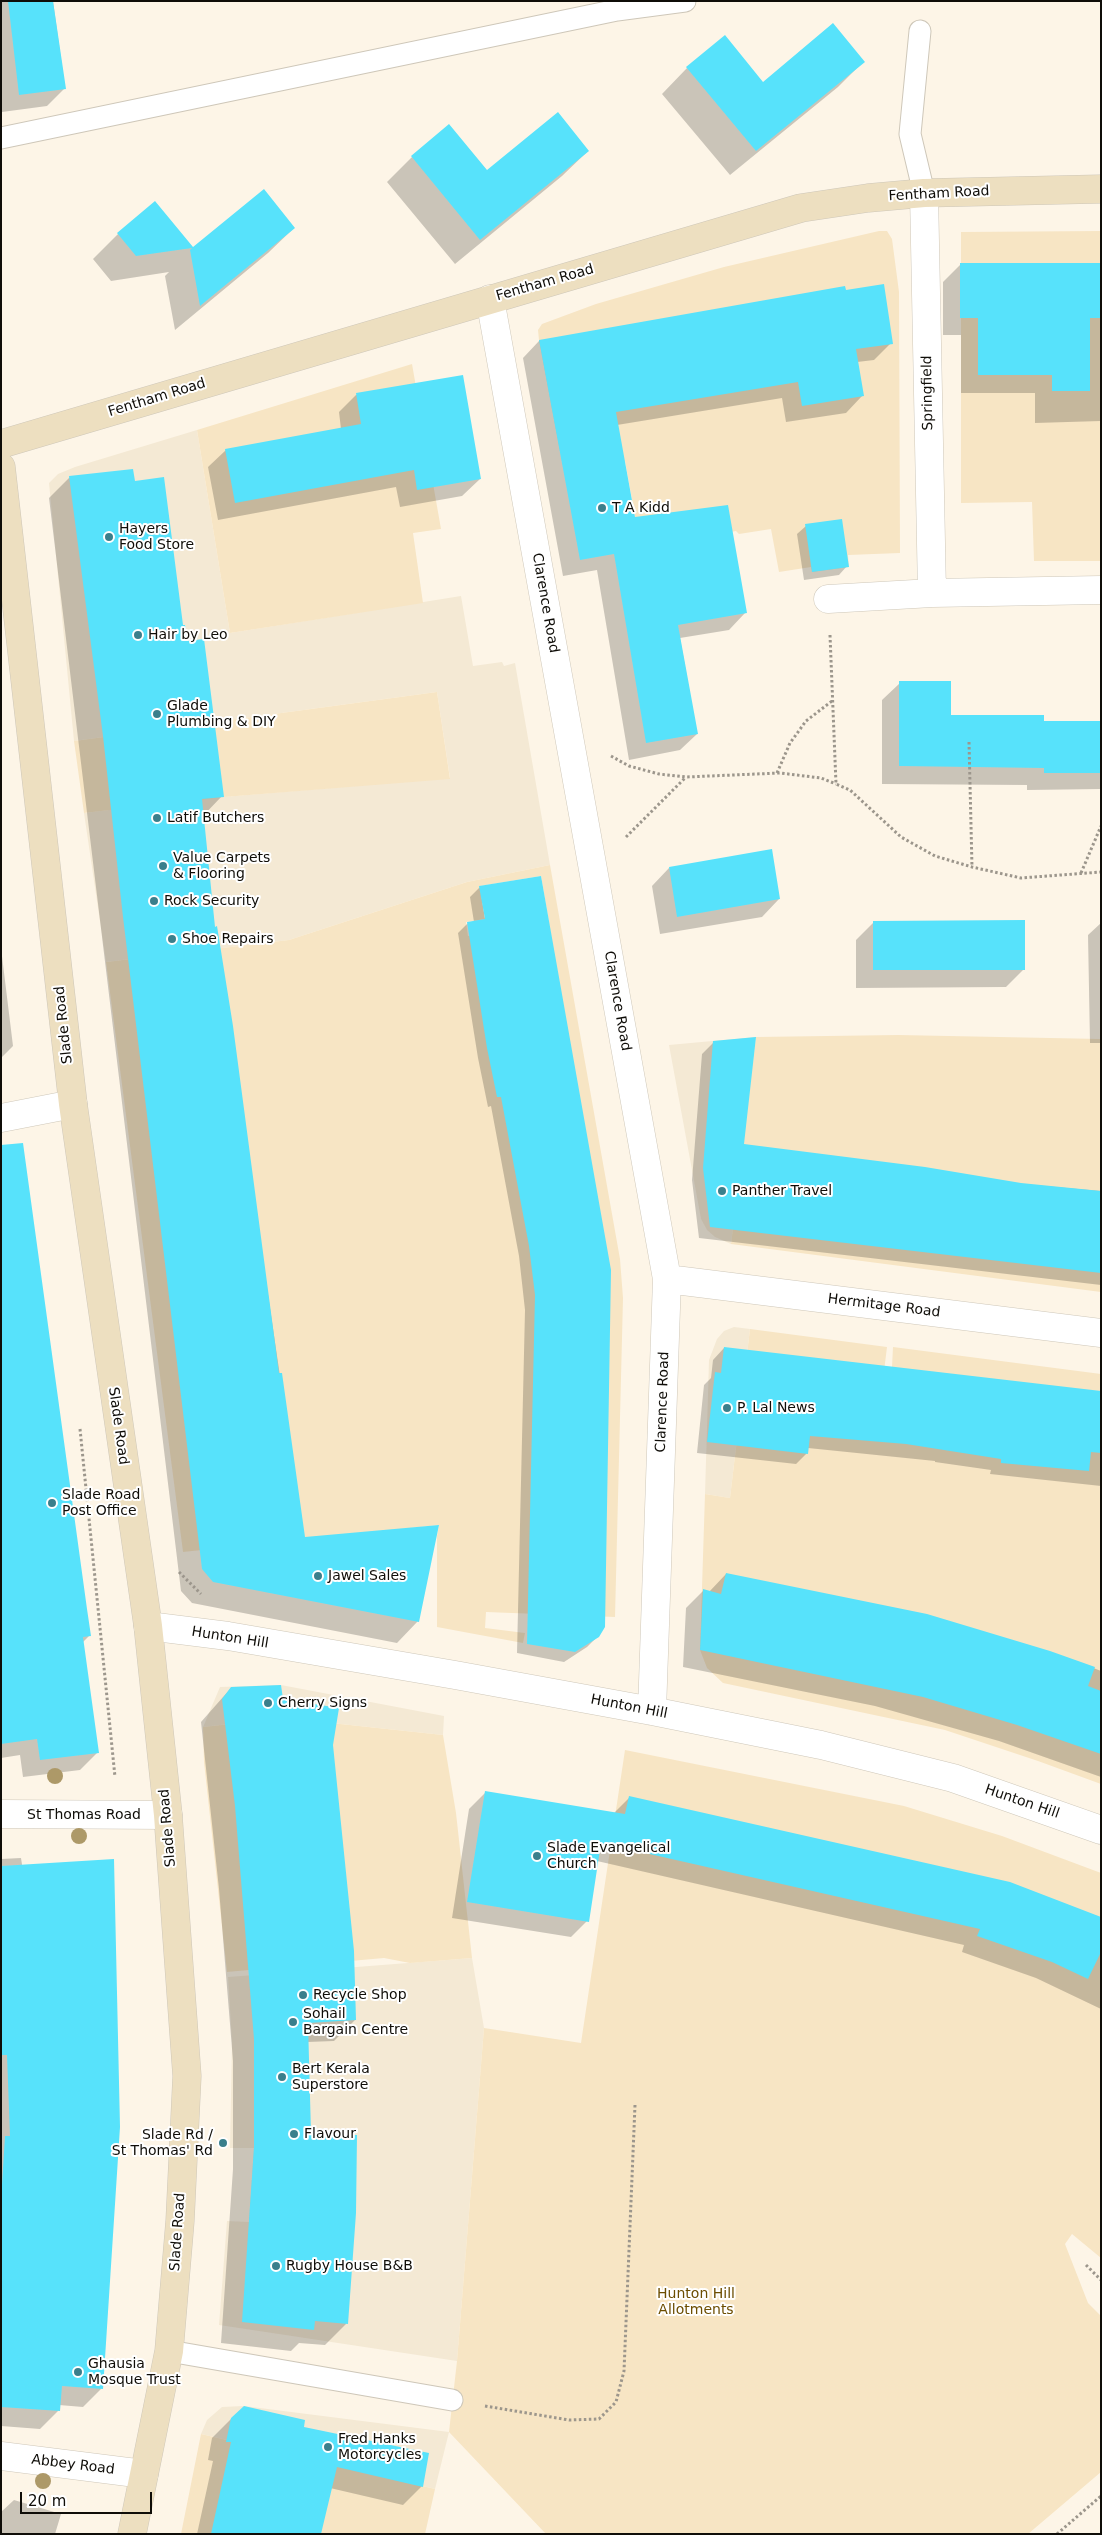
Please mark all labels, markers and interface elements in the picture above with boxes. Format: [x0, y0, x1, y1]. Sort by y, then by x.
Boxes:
street label: Fentham Road [888, 183, 990, 205]
street label: Fentham Road [494, 261, 596, 305]
street label: Springfield [919, 355, 937, 431]
street label: Fentham Road [106, 375, 208, 421]
place label: T A Kidd [612, 500, 670, 516]
marker: T A Kidd [596, 502, 608, 514]
place label: Hayers Food Store [119, 521, 194, 554]
marker: Hayers Food Store [103, 531, 115, 543]
street label: Clarence Road [528, 552, 562, 654]
place label: Hair by Leo [148, 627, 228, 643]
marker: Hair by Leo [132, 629, 144, 641]
place label: Glade Plumbing & DIY [167, 698, 276, 730]
marker: Glade Plumbing & DIY [151, 708, 163, 720]
place label: Latif Butchers [167, 810, 264, 826]
marker: Latif Butchers [151, 812, 163, 824]
place label: Value Carpets & Flooring [173, 850, 270, 882]
marker: Value Carpets & Flooring [157, 860, 169, 872]
place label: Rock Security [164, 893, 259, 909]
marker: Rock Security [148, 895, 160, 907]
place label: Shoe Repairs [182, 931, 274, 947]
marker: Shoe Repairs [166, 933, 178, 945]
street label: Clarence Road [600, 950, 634, 1052]
street label: Slade Road [52, 985, 76, 1065]
place label: Panther Travel [732, 1183, 832, 1199]
marker: Panther Travel [716, 1185, 728, 1197]
street label: Hermitage Road [827, 1291, 941, 1321]
street label: Clarence Road [653, 1351, 673, 1453]
street label: Slade Road [104, 1386, 132, 1466]
place label: P. Lal News [737, 1400, 815, 1416]
marker: P. Lal News [721, 1402, 733, 1414]
place label: Slade Road Post Office [62, 1487, 140, 1520]
marker: Slade Road Post Office [46, 1497, 58, 1509]
place label: Jawel Sales [328, 1568, 406, 1584]
marker: Jawel Sales [312, 1570, 324, 1582]
street label: Hunton Hill [190, 1624, 270, 1652]
street label: Hunton Hill [589, 1691, 669, 1723]
place label: Cherry Signs [278, 1695, 367, 1711]
marker: Cherry Signs [262, 1697, 274, 1709]
street label: Hunton Hill [982, 1781, 1062, 1823]
street label: Slade Road [156, 1788, 180, 1868]
street label: St Thomas Road [27, 1807, 141, 1823]
place label: Slade Evangelical Church [547, 1840, 670, 1872]
marker: Slade Evangelical Church [531, 1850, 543, 1862]
place label: Recycle Shop [313, 1987, 407, 2003]
marker: Recycle Shop [297, 1989, 309, 2001]
place label: Sohail Bargain Centre [303, 2006, 408, 2038]
marker: Sohail Bargain Centre [287, 2016, 299, 2028]
place label: Bert Kerala Superstore [292, 2061, 370, 2094]
marker: Bert Kerala Superstore [276, 2071, 288, 2083]
place label: Flavour [304, 2126, 356, 2142]
place label: Slade Rd / St Thomas' Rd [112, 2127, 213, 2160]
marker: Flavour [288, 2128, 300, 2140]
marker: Slade Rd / St Thomas' Rd [217, 2137, 229, 2149]
street label: Slade Road [167, 2192, 189, 2272]
place label: Rugby House B&B [286, 2258, 413, 2274]
marker: Rugby House B&B [270, 2260, 282, 2272]
park label: Hunton Hill Allotments [657, 2286, 735, 2318]
place label: Ghausia Mosque Trust [88, 2356, 181, 2388]
marker: Ghausia Mosque Trust [72, 2366, 84, 2378]
place label: Fred Hanks Motorcycles [338, 2431, 422, 2464]
marker: Fred Hanks Motorcycles [322, 2441, 334, 2453]
street label: Abbey Road [30, 2452, 116, 2478]
scale bar [22, 2482, 155, 2514]
text: 20 m [28, 2492, 66, 2510]

